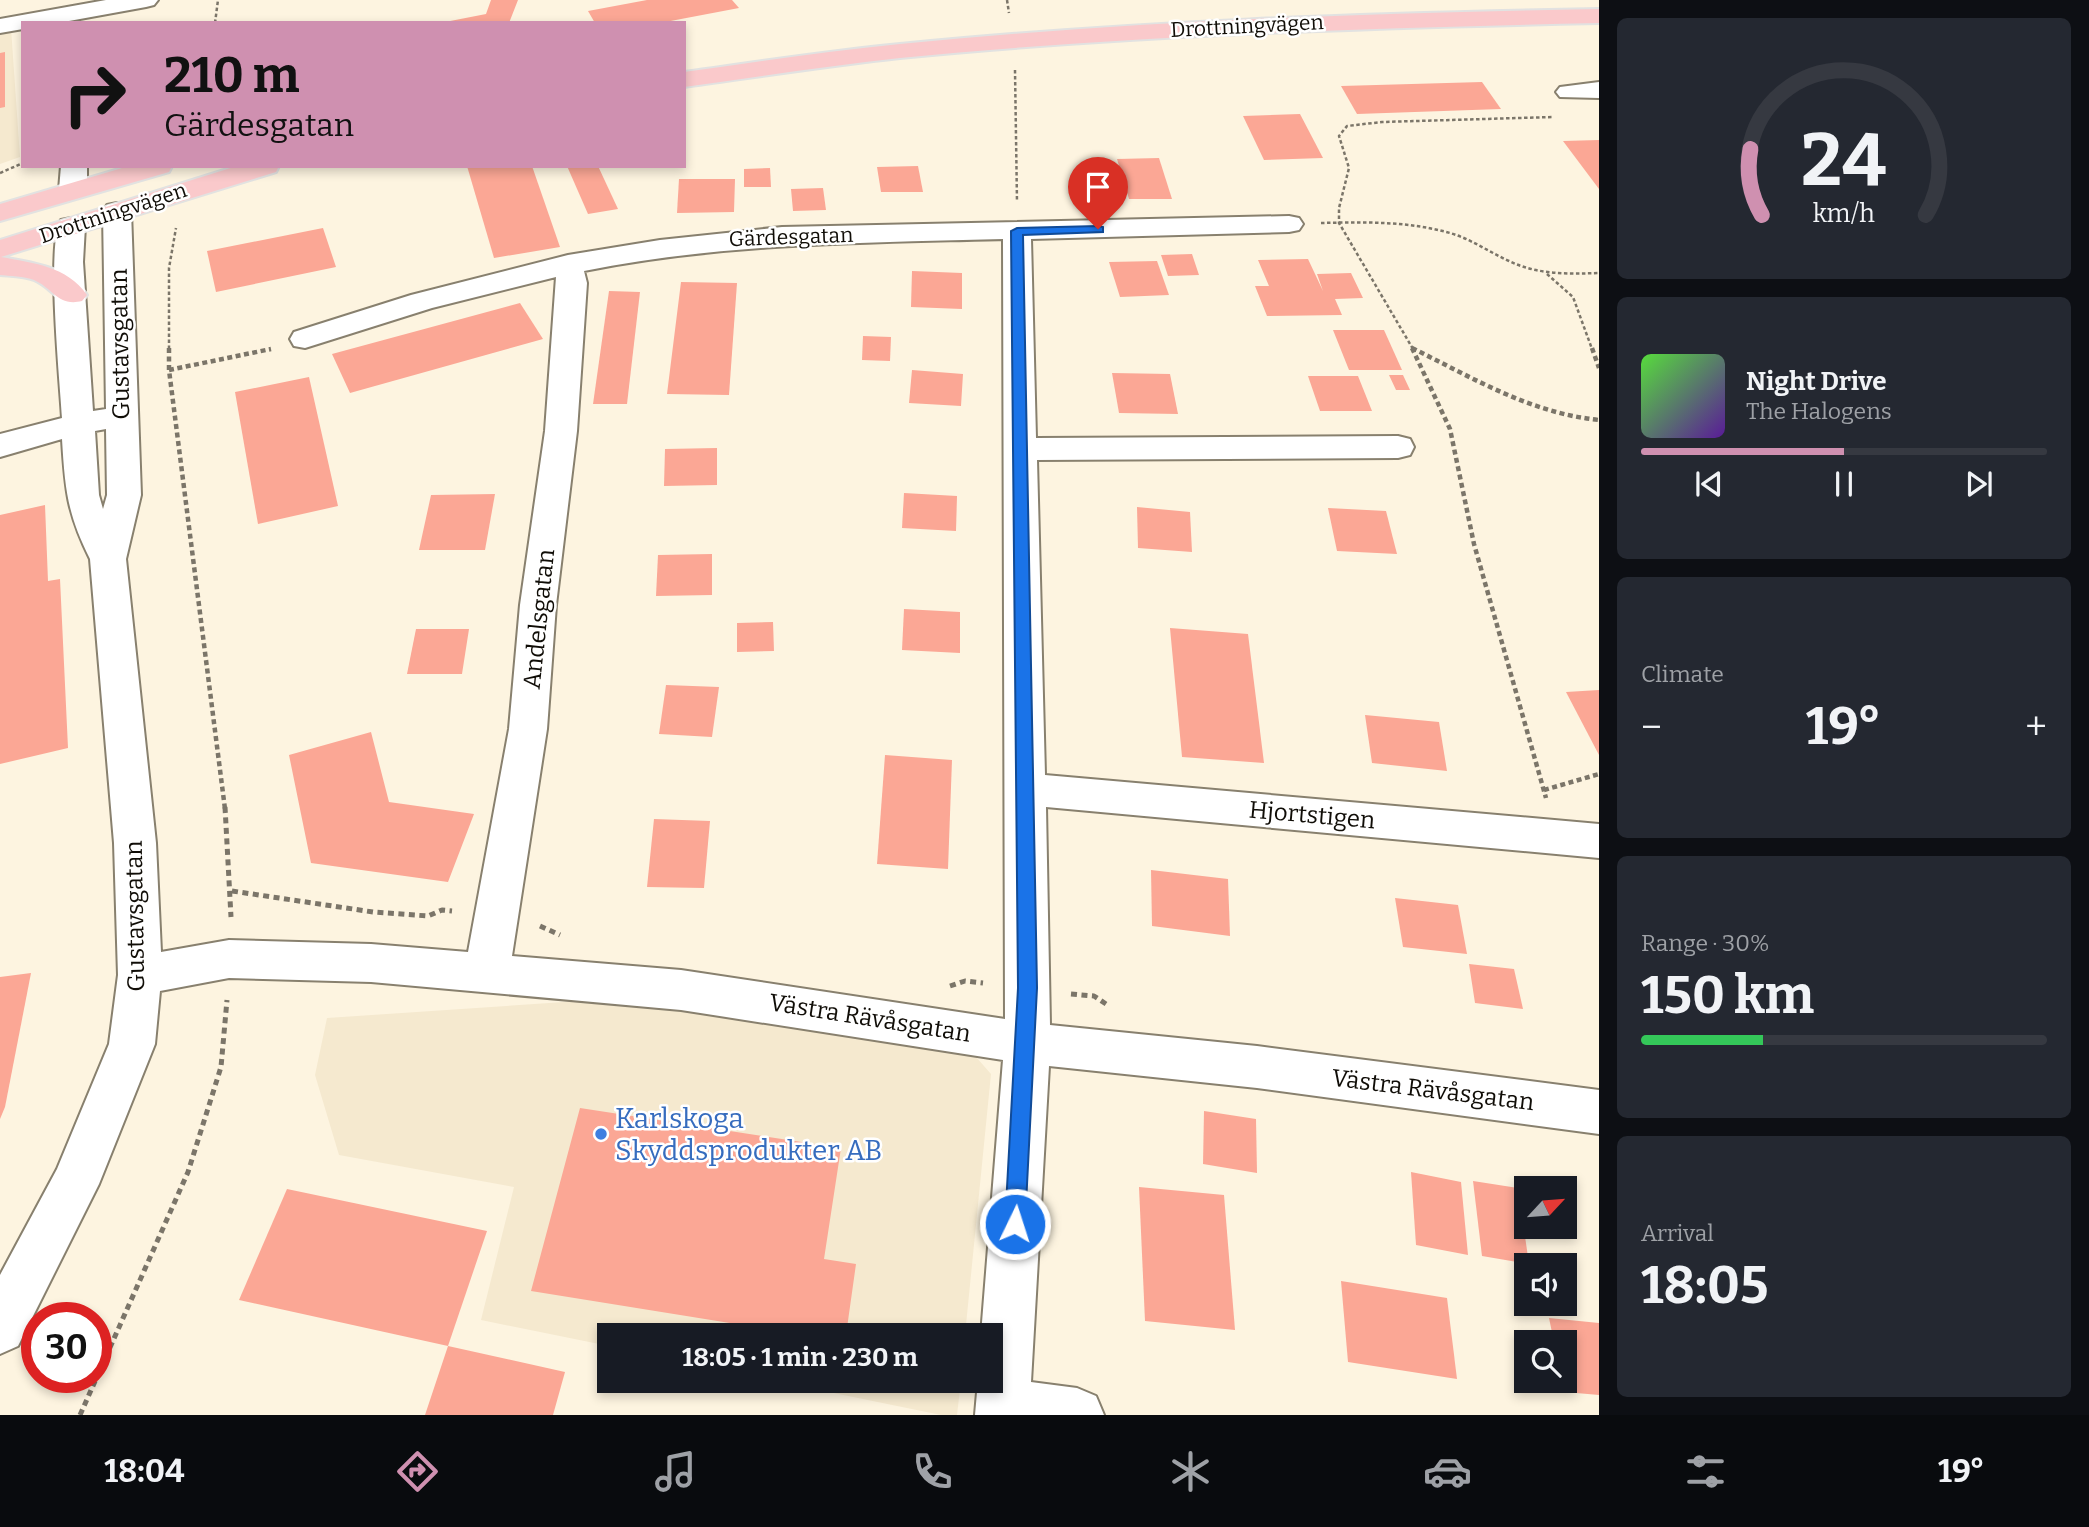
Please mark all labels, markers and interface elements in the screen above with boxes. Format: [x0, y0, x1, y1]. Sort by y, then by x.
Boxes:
street label: Drottningvägen [1170, 9, 1324, 43]
text: 210 m [164, 46, 299, 105]
icon: right [49, 49, 140, 140]
text: Gärdesgatan [164, 106, 354, 144]
text: 24 [1801, 117, 1887, 204]
pin [1068, 157, 1128, 229]
icon: arrive [1079, 168, 1117, 206]
street label: Drottningvägen [36, 177, 190, 249]
text: km/h [1813, 199, 1875, 229]
street label: Gärdesgatan [728, 222, 854, 252]
street label: Gustavsgatan [105, 268, 135, 420]
text: Night Drive [1746, 366, 1887, 397]
text: The Halogens [1746, 397, 1892, 425]
icon: previous [1690, 465, 1728, 503]
icon: pause [1825, 465, 1863, 503]
icon: next [1960, 465, 1998, 503]
street label: Andelsgatan [518, 548, 560, 690]
text: Climate [1641, 660, 1724, 688]
text: 19° [1806, 695, 1881, 758]
text: − [1641, 704, 1662, 750]
text: + [2025, 704, 2047, 750]
street label: Hjortstigen [1248, 796, 1376, 834]
street label: Gustavsgatan [120, 840, 150, 992]
text: Range · 30% [1641, 929, 1769, 957]
text: 150 km [1641, 964, 1814, 1027]
street label: Västra Rävåsgatan [767, 988, 973, 1048]
street label: Västra Rävåsgatan [1330, 1064, 1536, 1116]
place label: Karlskoga Skyddsprodukter AB [615, 1102, 882, 1167]
marker: Karlskoga Skyddsprodukter AB [593, 1126, 609, 1142]
north arrow [1514, 1176, 1577, 1239]
map controls [1514, 1176, 1577, 1393]
position arrow [978, 1187, 1052, 1261]
text: Arrival [1641, 1219, 1714, 1247]
button: sound [1514, 1253, 1577, 1316]
text: 18:05 [1641, 1254, 1768, 1317]
speed limit sign: 30 [21, 1302, 112, 1393]
button: search [1514, 1330, 1577, 1393]
text: 18:05 · 1 min · 230 m [682, 1342, 918, 1373]
icon: directions [393, 1447, 442, 1496]
icon: music [651, 1447, 700, 1496]
icon: phone [908, 1447, 957, 1496]
icon: climate [1166, 1447, 1215, 1496]
icon: car [1423, 1447, 1472, 1496]
icon: filters [1681, 1447, 1730, 1496]
text: 18:04 [104, 1452, 185, 1490]
text: 19° [1938, 1452, 1985, 1490]

